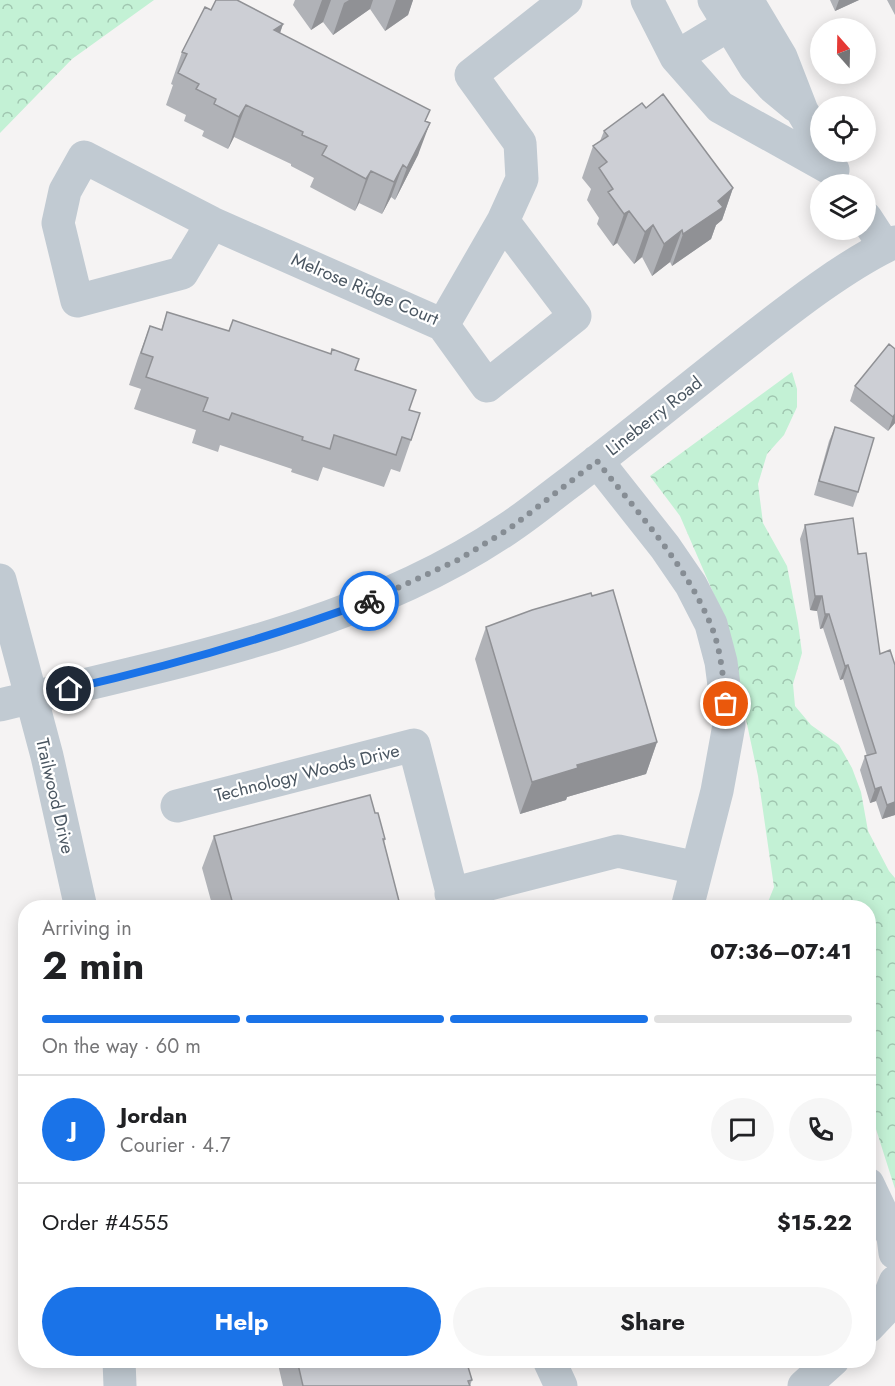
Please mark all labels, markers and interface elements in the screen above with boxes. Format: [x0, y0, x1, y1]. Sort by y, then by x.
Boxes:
north arrow [810, 18, 876, 84]
map controls [810, 18, 876, 240]
button: locate [810, 96, 876, 162]
button: layers [810, 174, 876, 240]
street label: Melrose Ridge Court [287, 246, 443, 332]
street label: Lineberry Road [600, 370, 708, 462]
courier [339, 571, 399, 631]
icon: bike [353, 585, 386, 618]
pin [43, 663, 94, 714]
icon: home [52, 672, 85, 705]
pin [700, 678, 751, 729]
icon: bag [709, 687, 742, 720]
street label: Trailwood Drive [29, 736, 81, 856]
street label: Technology Woods Drive [212, 737, 402, 809]
text: Arriving in [42, 914, 132, 943]
text: 07:36–07:41 [710, 935, 852, 967]
text: 2 min [42, 937, 144, 994]
text: On the way · 60 m [42, 1032, 201, 1061]
button: chat [711, 1098, 774, 1161]
button: phone [789, 1098, 852, 1161]
text: Jordan [120, 1099, 187, 1131]
text: J [70, 1113, 77, 1145]
text: Courier · 4.7 [120, 1131, 231, 1160]
text: Order #4555 [42, 1206, 168, 1238]
text: $15.22 [777, 1206, 852, 1238]
button: Help [42, 1287, 441, 1356]
button: Share [453, 1287, 852, 1356]

